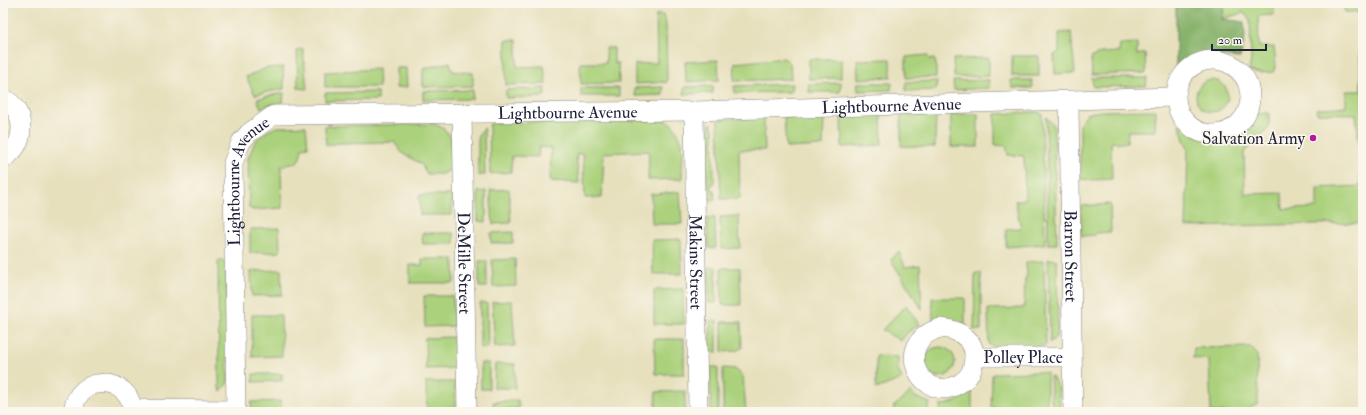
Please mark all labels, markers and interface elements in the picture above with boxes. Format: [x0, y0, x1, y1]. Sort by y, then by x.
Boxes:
scale bar [1212, 26, 1266, 52]
text: 20 m [1218, 33, 1243, 48]
street label: Lightbourne Avenue [821, 93, 962, 118]
street label: Lightbourne Avenue [498, 101, 638, 123]
street label: Lightbourne Avenue [222, 111, 273, 246]
place label: Salvation Army [1202, 128, 1306, 150]
marker: Salvation Army [1308, 133, 1318, 143]
street label: Barron Street [1060, 210, 1082, 303]
street label: DeMille Street [453, 212, 476, 315]
street label: Makins Street [685, 214, 707, 310]
street label: Polley Place [983, 347, 1063, 369]

